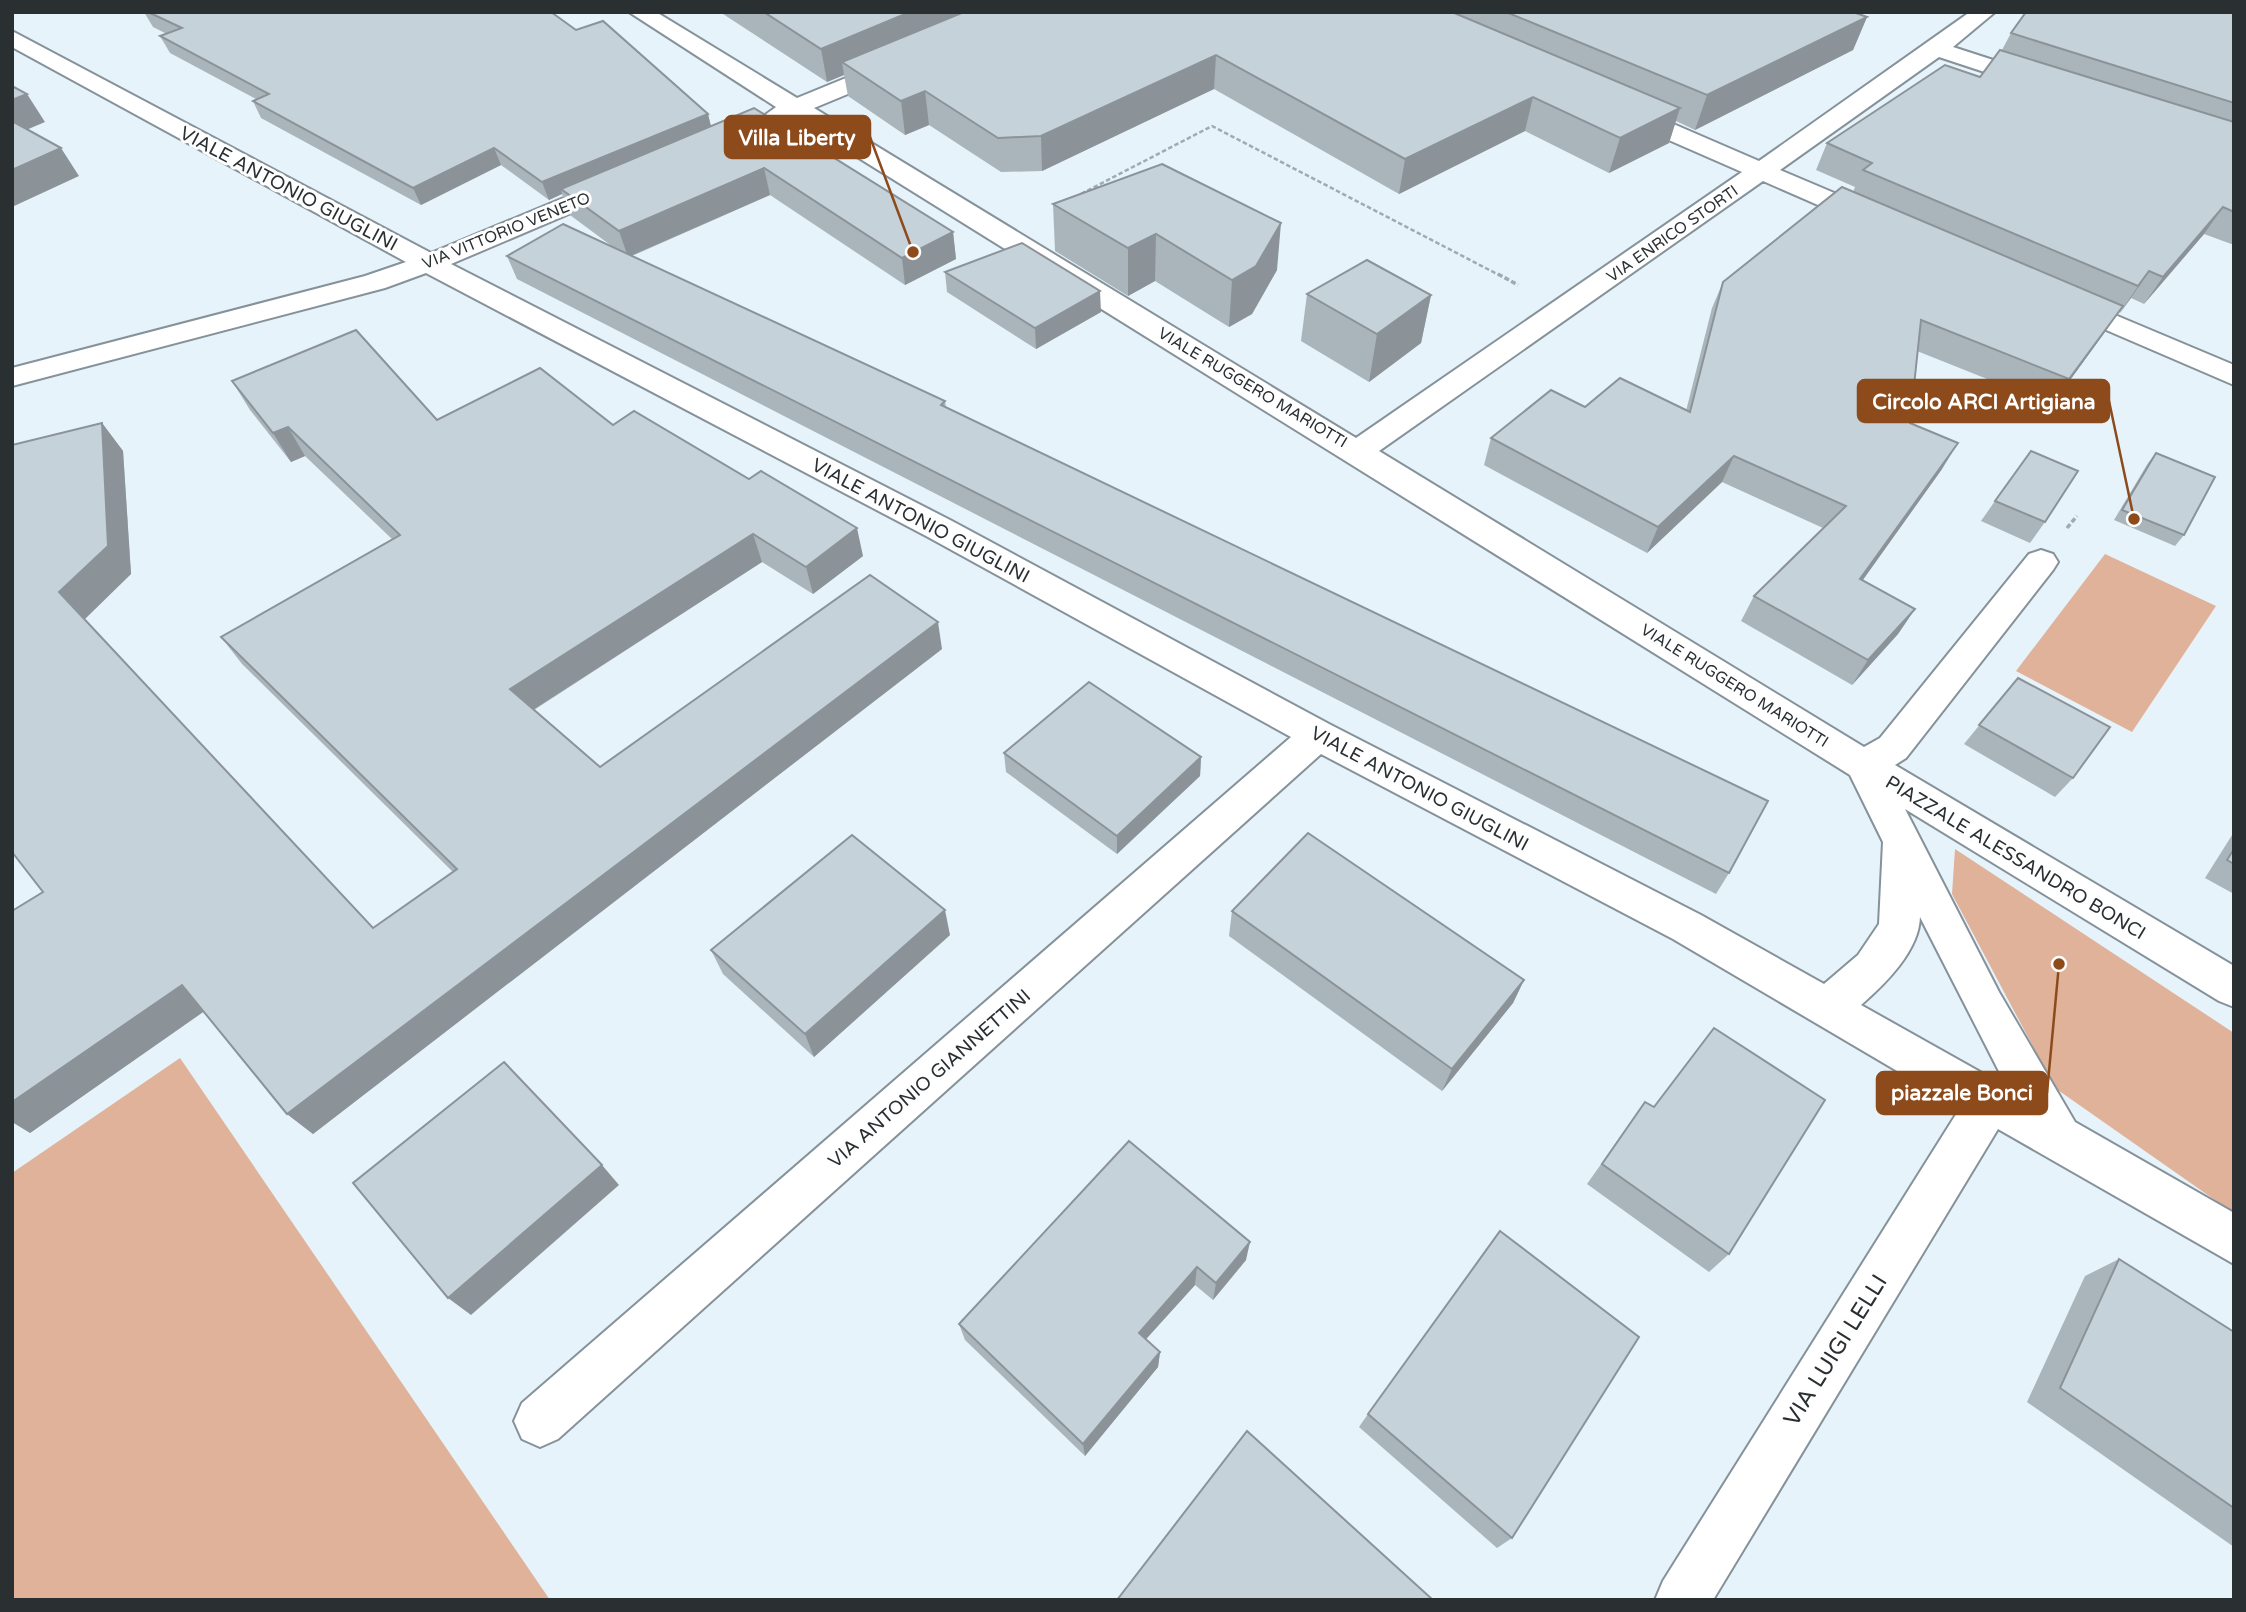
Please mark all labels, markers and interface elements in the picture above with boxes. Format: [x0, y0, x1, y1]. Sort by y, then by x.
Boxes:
callout: Villa Liberty [725, 116, 870, 158]
street label: VIALE ANTONIO GIUGLINI [176, 122, 401, 256]
text: Villa Liberty [738, 126, 856, 151]
street label: VIA ENRICO STORTI [1603, 181, 1742, 287]
street label: VIA VITTORIO VENETO [419, 188, 593, 274]
street label: VIALE RUGGERO MARIOTTI [1154, 323, 1351, 452]
callout: Circolo ARCI Artigiana [1858, 380, 2109, 422]
text: Circolo ARCI Artigiana [1872, 390, 2096, 415]
street label: VIALE ANTONIO GIUGLINI [808, 454, 1033, 588]
street label: VIALE RUGGERO MARIOTTI [1637, 620, 1832, 752]
street label: VIALE ANTONIO GIUGLINI [1307, 722, 1532, 856]
street label: PIAZZALE ALESSANDRO BONCI [1881, 771, 2150, 944]
street label: VIA ANTONIO GIANNETTINI [824, 985, 1035, 1173]
callout: piazzale Bonci [1877, 1072, 2047, 1114]
text: piazzale Bonci [1891, 1081, 2033, 1106]
street label: VIA LUIGI LELLI [1778, 1270, 1894, 1431]

